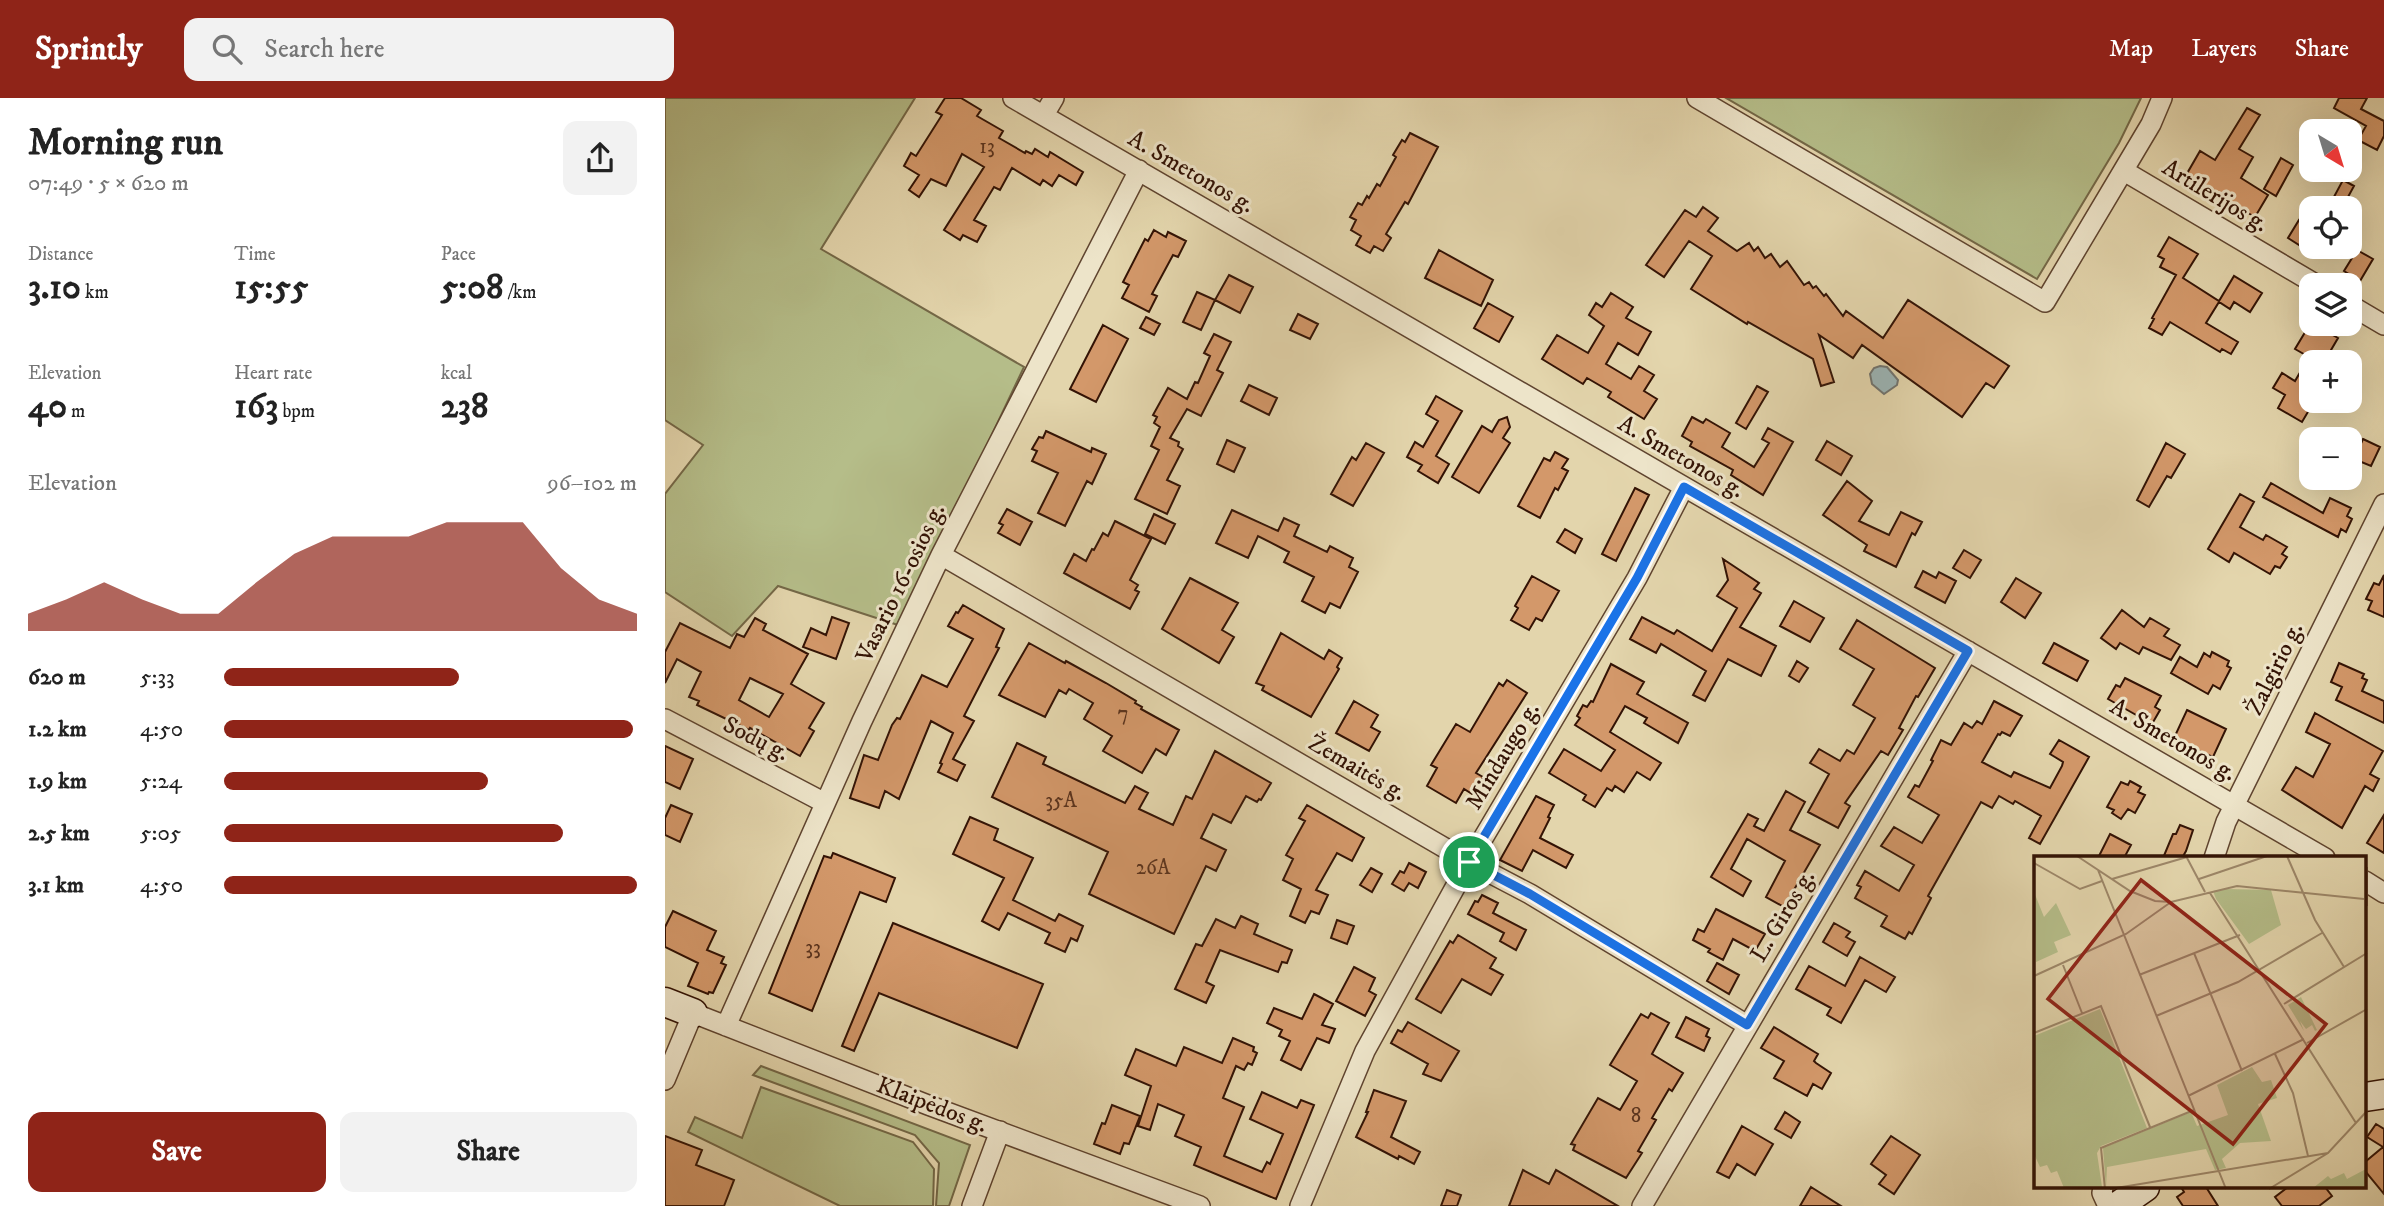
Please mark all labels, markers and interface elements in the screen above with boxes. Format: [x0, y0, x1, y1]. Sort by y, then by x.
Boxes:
search box [184, 18, 674, 81]
text: Sprintly [35, 29, 142, 70]
icon: search [208, 30, 246, 68]
text: Search here [264, 33, 385, 66]
text: Map [2109, 34, 2153, 64]
text: Layers [2191, 34, 2257, 64]
text: Share [2295, 34, 2349, 64]
text: Morning run [28, 119, 223, 167]
north arrow [2299, 119, 2363, 182]
map controls [2299, 119, 2362, 490]
button: share [563, 121, 637, 195]
street label: A. Smetonos g. [1122, 124, 1260, 220]
house number: 13 [979, 134, 995, 160]
street label: Artilerijos g. [2157, 153, 2273, 239]
text: 07:49 · 5 × 620 m [28, 169, 189, 198]
button: locate [2299, 196, 2362, 259]
text: Distance [28, 243, 93, 266]
text: Time [234, 243, 276, 266]
text: Pace [441, 243, 476, 266]
text: 3.10 [28, 266, 81, 310]
text: 15:55 [234, 266, 308, 310]
text: 5:08 [441, 266, 504, 310]
button: layers [2299, 273, 2362, 336]
text: km [81, 281, 109, 304]
text: /km [504, 281, 536, 304]
button: + [2299, 350, 2362, 413]
text: Elevation [28, 362, 102, 385]
text: Heart rate [234, 362, 312, 385]
text: kcal [441, 362, 472, 385]
text: 40 [28, 385, 67, 429]
text: 163 [234, 385, 278, 429]
text: 238 [441, 385, 488, 429]
text: m [67, 400, 85, 423]
text: bpm [278, 400, 315, 423]
street label: A. Smetonos g. [1612, 409, 1750, 505]
button: − [2299, 427, 2362, 490]
text: Elevation [28, 469, 117, 498]
text: 96–102 m [547, 469, 637, 498]
street label: Vasario 16-osios g. [849, 499, 952, 668]
street label: Žalgirio g. [2239, 617, 2310, 721]
text: 620 m [28, 663, 86, 692]
text: 5:33 [140, 663, 175, 692]
street label: A. Smetonos g. [2104, 692, 2242, 788]
street label: Mindaugo g. [1459, 697, 1547, 815]
house number: 7 [1117, 701, 1129, 727]
street label: Sodų g. [718, 710, 794, 768]
text: 1.2 km [28, 715, 87, 744]
text: 4:50 [140, 715, 183, 744]
street label: Žemaitės g. [1303, 727, 1412, 808]
text: 1.9 km [28, 767, 87, 796]
text: 5:24 [140, 767, 182, 796]
house number: 35A [1045, 788, 1077, 814]
text: 2.5 km [28, 819, 90, 848]
text: 5:05 [140, 819, 181, 848]
pin [1439, 832, 1499, 892]
icon: arrive [1450, 843, 1488, 881]
house number: 26A [1136, 855, 1171, 881]
inset map [2034, 856, 2367, 1188]
street label: L. Giros g. [1744, 864, 1822, 968]
text: 3.1 km [28, 871, 84, 900]
text: 4:50 [140, 871, 183, 900]
house number: 33 [805, 935, 821, 961]
street label: Klaipėdos g. [872, 1070, 992, 1140]
house number: 8 [1631, 1103, 1641, 1129]
button: Save [28, 1112, 326, 1192]
button: Share [340, 1112, 637, 1192]

